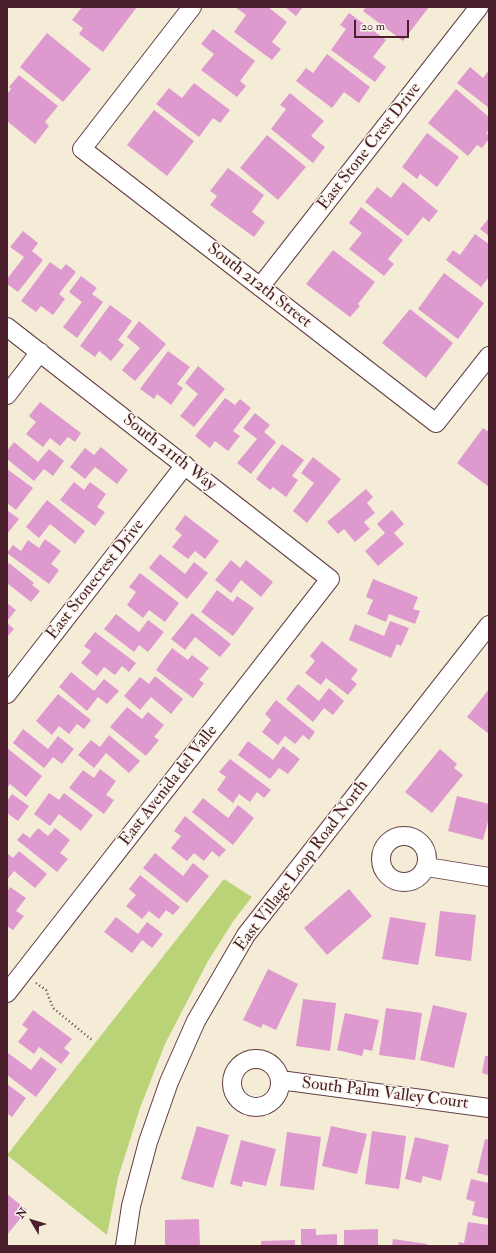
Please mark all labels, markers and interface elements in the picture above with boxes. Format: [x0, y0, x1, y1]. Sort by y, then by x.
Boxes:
scale bar [356, 12, 411, 38]
text: 20 m [361, 19, 385, 34]
street label: East Stone Crest Drive [314, 79, 426, 215]
street label: South 212th Street [203, 239, 315, 333]
street label: South 211th Way [118, 410, 220, 496]
street label: East Stonecrest Drive [43, 516, 149, 644]
street label: East Avenida del Valle [115, 722, 223, 850]
street label: East Village Loop Road North [231, 776, 373, 956]
street label: South Palm Valley Court [301, 1074, 469, 1114]
north arrow [12, 1201, 52, 1241]
text: N [14, 1205, 30, 1221]

